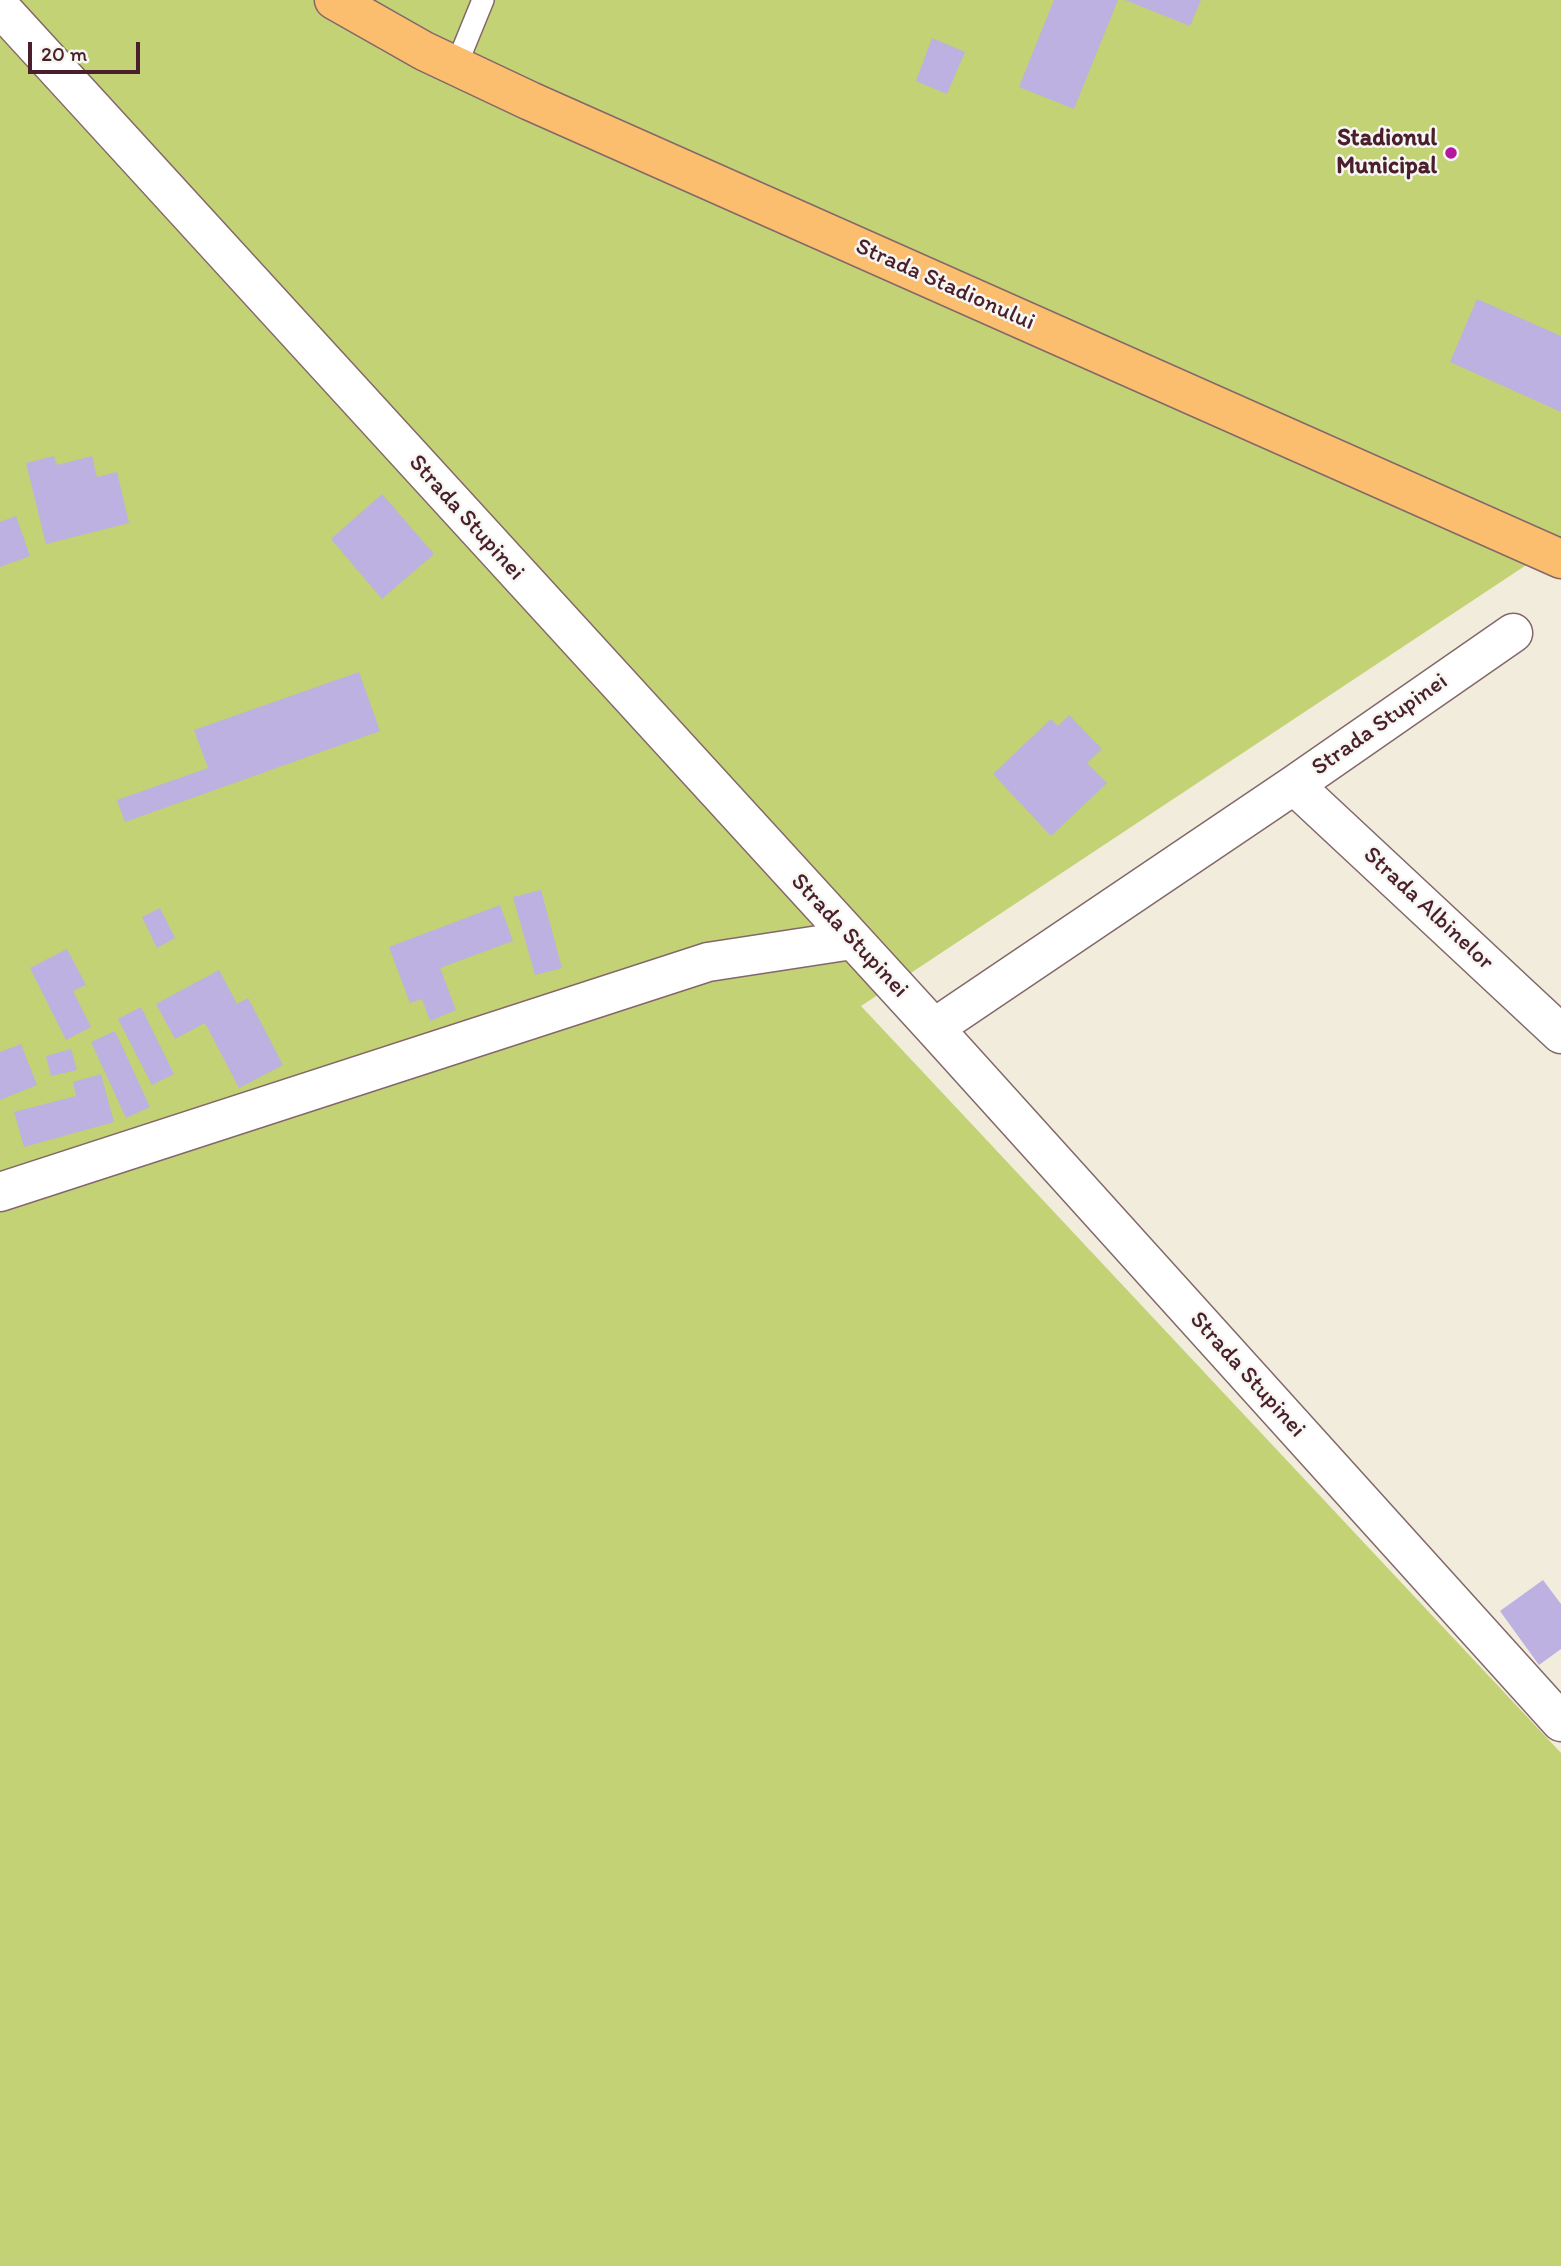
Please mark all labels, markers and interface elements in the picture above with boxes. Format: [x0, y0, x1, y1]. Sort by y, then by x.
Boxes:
scale bar [32, 28, 144, 72]
text: 20 m [41, 41, 87, 66]
place label: Stadionul Municipal [1336, 125, 1437, 181]
marker: Stadionul Municipal [1443, 145, 1459, 161]
street label: Strada Stadionului [851, 233, 1039, 337]
street label: Strada Stupinei [402, 449, 530, 587]
street label: Strada Stupinei [1306, 667, 1454, 783]
street label: Strada Albinelor [1357, 841, 1499, 977]
street label: Strada Stupinei [784, 868, 914, 1004]
street label: Strada Stupinei [1183, 1306, 1311, 1444]

